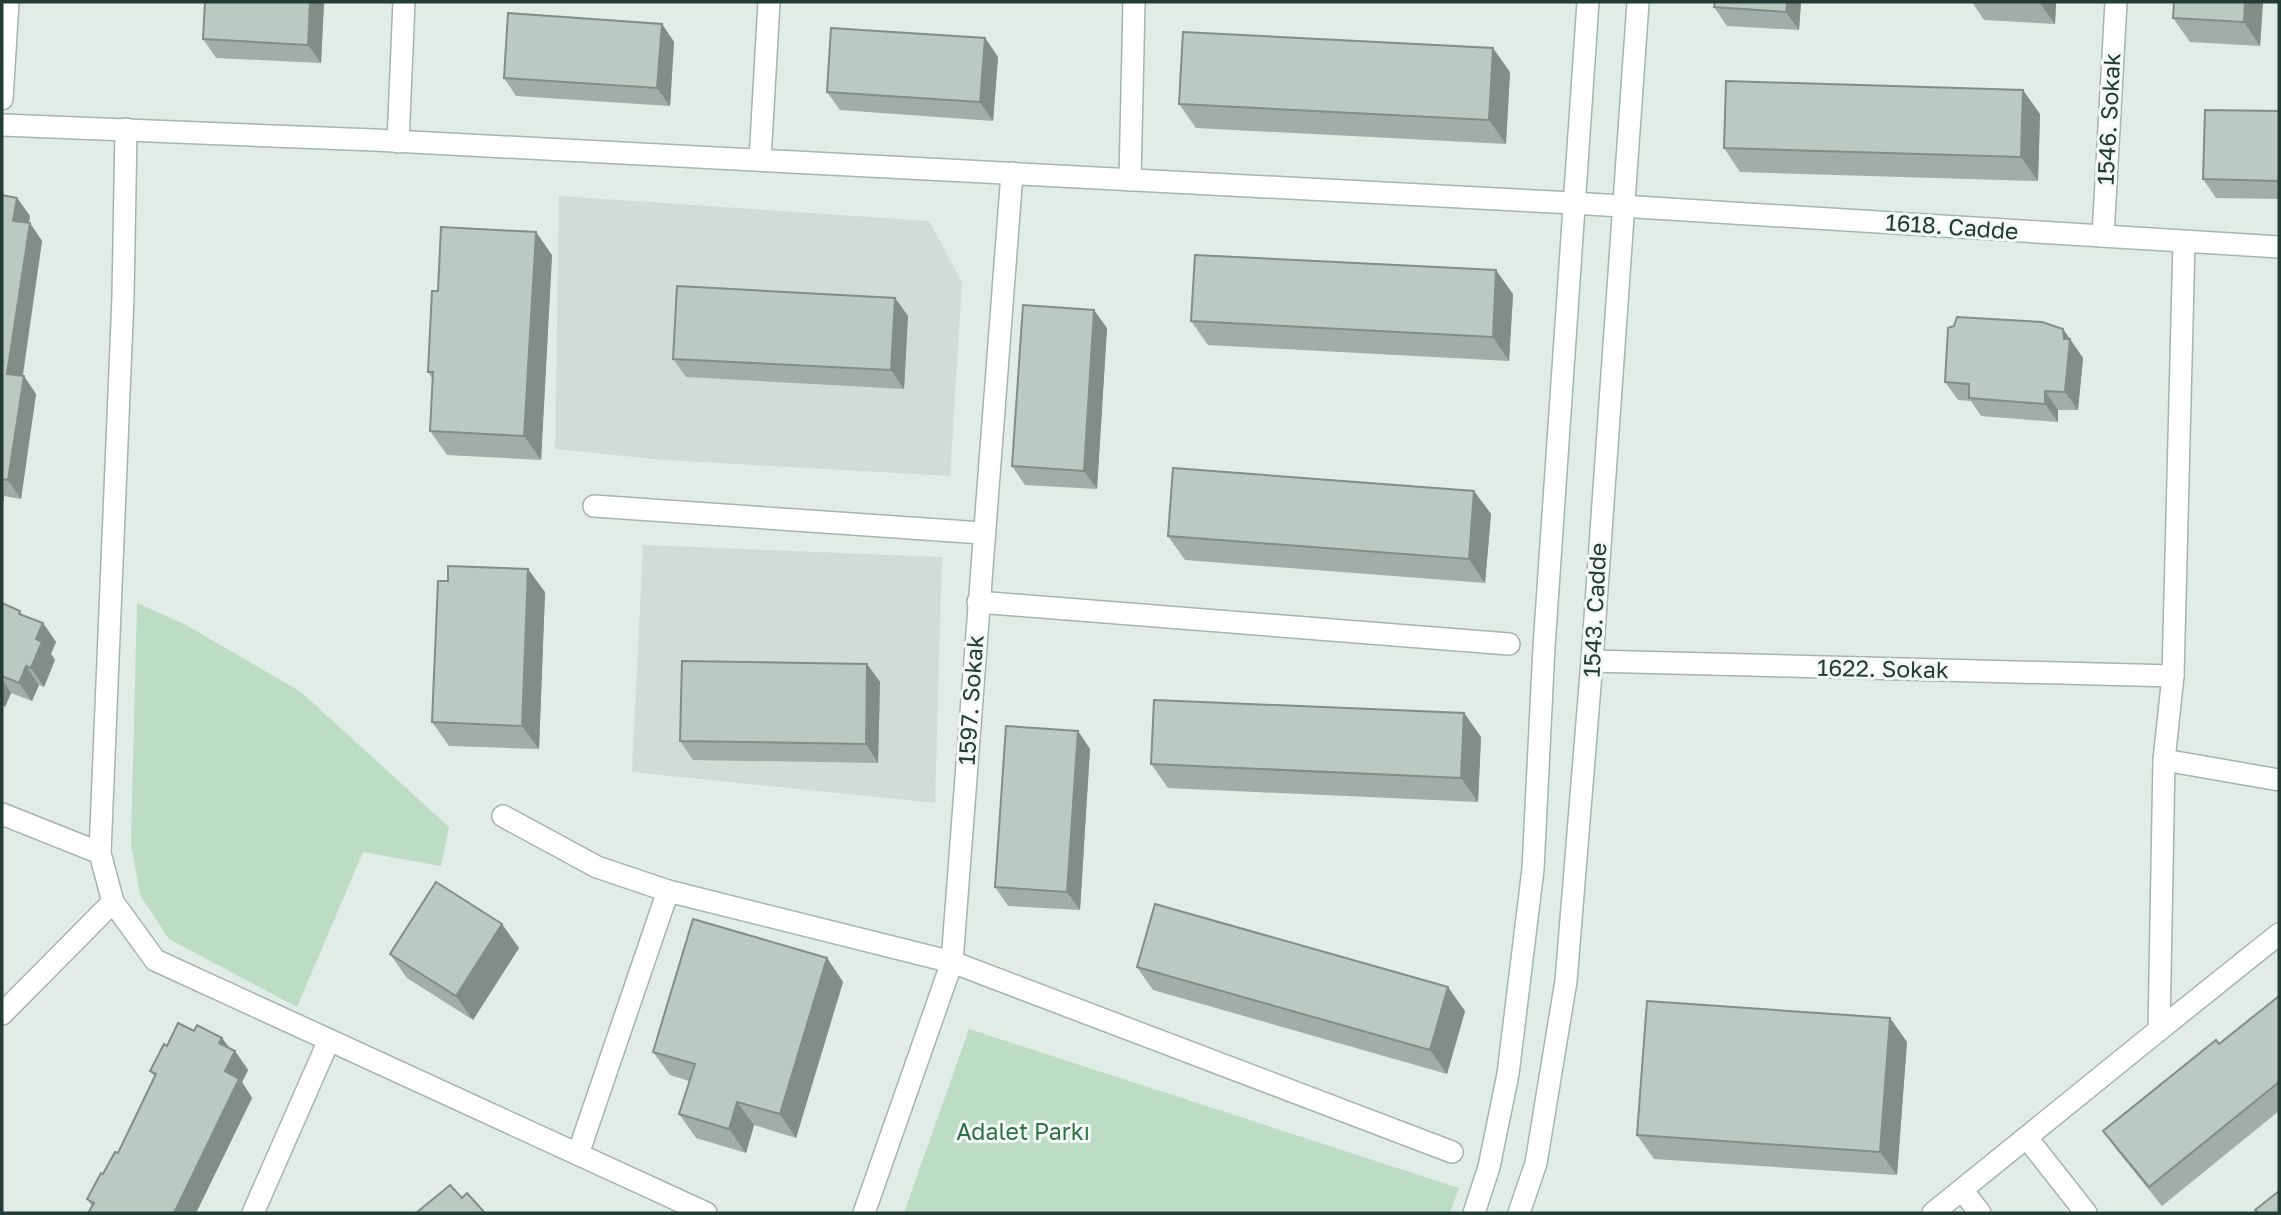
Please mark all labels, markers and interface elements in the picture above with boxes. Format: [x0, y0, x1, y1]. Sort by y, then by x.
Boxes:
street label: 1546. Sokak [2091, 52, 2125, 186]
street label: 1618. Cadde [1885, 207, 2019, 245]
street label: 1543. Cadde [1576, 542, 1612, 678]
street label: 1597. Sokak [951, 634, 989, 766]
street label: 1622. Sokak [1817, 653, 1949, 683]
park label: Adalet Parkı [956, 1117, 1090, 1145]

